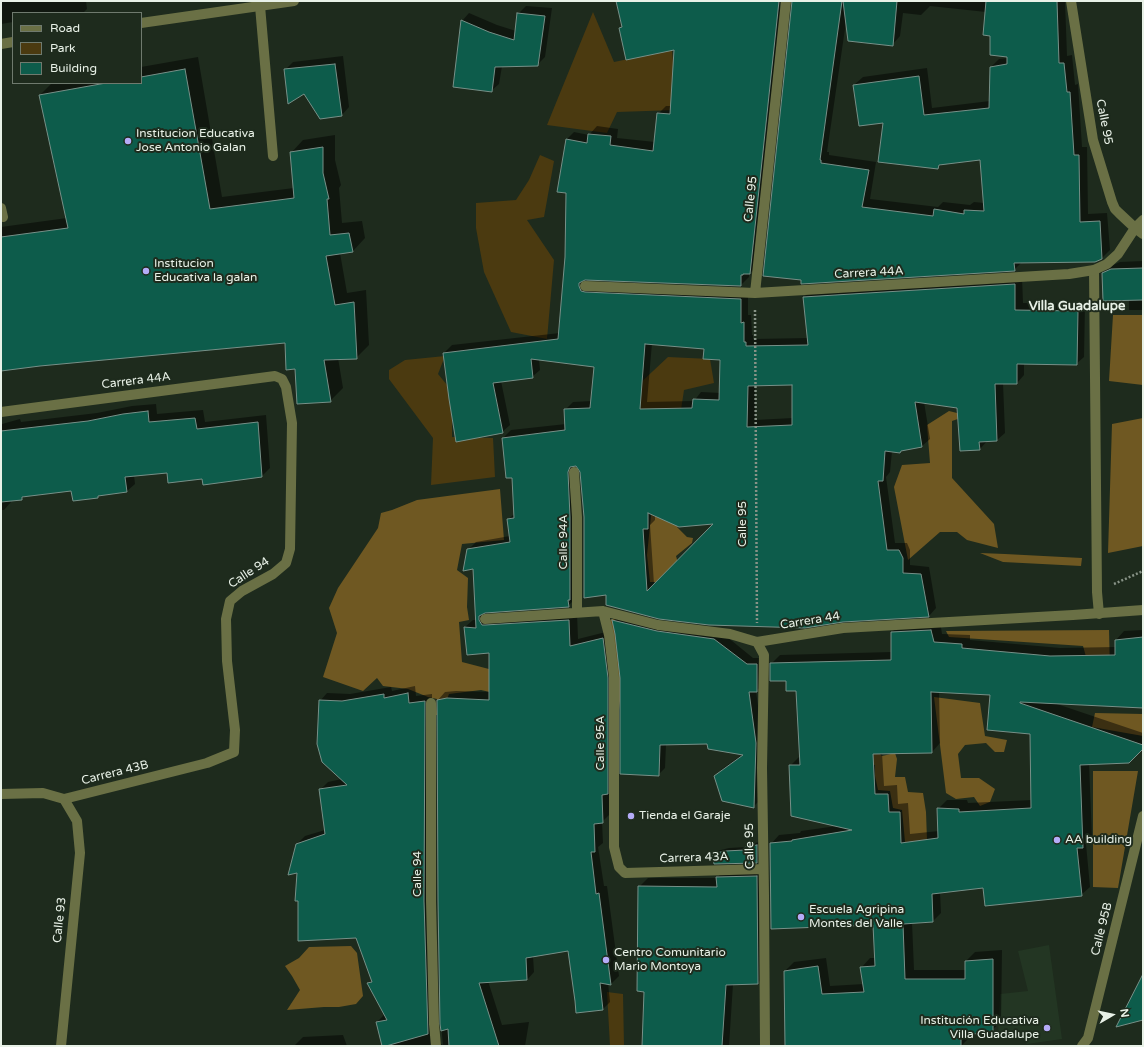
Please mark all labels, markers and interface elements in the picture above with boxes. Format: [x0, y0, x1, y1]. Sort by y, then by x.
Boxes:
legend [12, 12, 142, 84]
text: Road [50, 21, 80, 35]
text: Park [50, 41, 76, 55]
text: Building [50, 61, 97, 75]
street label: Calle 95 [1093, 98, 1115, 146]
place label: Institucion Educativa Jose Antonio Galan [136, 127, 255, 155]
marker: Institucion Educativa Jose Antonio Galan [123, 136, 133, 146]
street label: Calle 95 [741, 175, 761, 223]
place label: Institucion Educativa la galan [154, 257, 257, 285]
street label: Carrera 44A [834, 264, 904, 282]
marker: Institucion Educativa la galan [141, 266, 151, 276]
district label: Villa Guadalupe [1029, 299, 1125, 315]
street label: Carrera 44A [101, 370, 171, 392]
street label: Calle 95 [736, 501, 750, 547]
street label: Calle 94A [557, 515, 571, 569]
street label: Calle 94 [226, 554, 272, 592]
street label: Carrera 44 [779, 609, 841, 633]
street label: Calle 95A [594, 716, 608, 770]
street label: Carrera 43B [80, 758, 150, 788]
place label: Tienda el Garaje [639, 809, 731, 823]
marker: Tienda el Garaje [626, 811, 636, 821]
street label: Calle 95 [742, 823, 758, 869]
place label: AA building [1065, 833, 1132, 847]
marker: AA building [1052, 835, 1062, 845]
street label: Carrera 43A [659, 850, 729, 866]
street label: Calle 94 [411, 851, 425, 897]
street label: Calle 93 [50, 896, 70, 944]
street label: Calle 95B [1088, 901, 1116, 957]
place label: Escuela Agripina Montes del Valle [809, 903, 904, 931]
marker: Escuela Agripina Montes del Valle [796, 912, 806, 922]
place label: Centro Comunitario Mario Montoya [614, 946, 726, 974]
marker: Centro Comunitario Mario Montoya [601, 955, 611, 965]
north arrow [1092, 995, 1132, 1035]
text: N [1117, 1008, 1131, 1018]
place label: Institución Educativa Villa Guadalupe [920, 1014, 1039, 1042]
marker: Institución Educativa Villa Guadalupe [1042, 1023, 1052, 1033]

